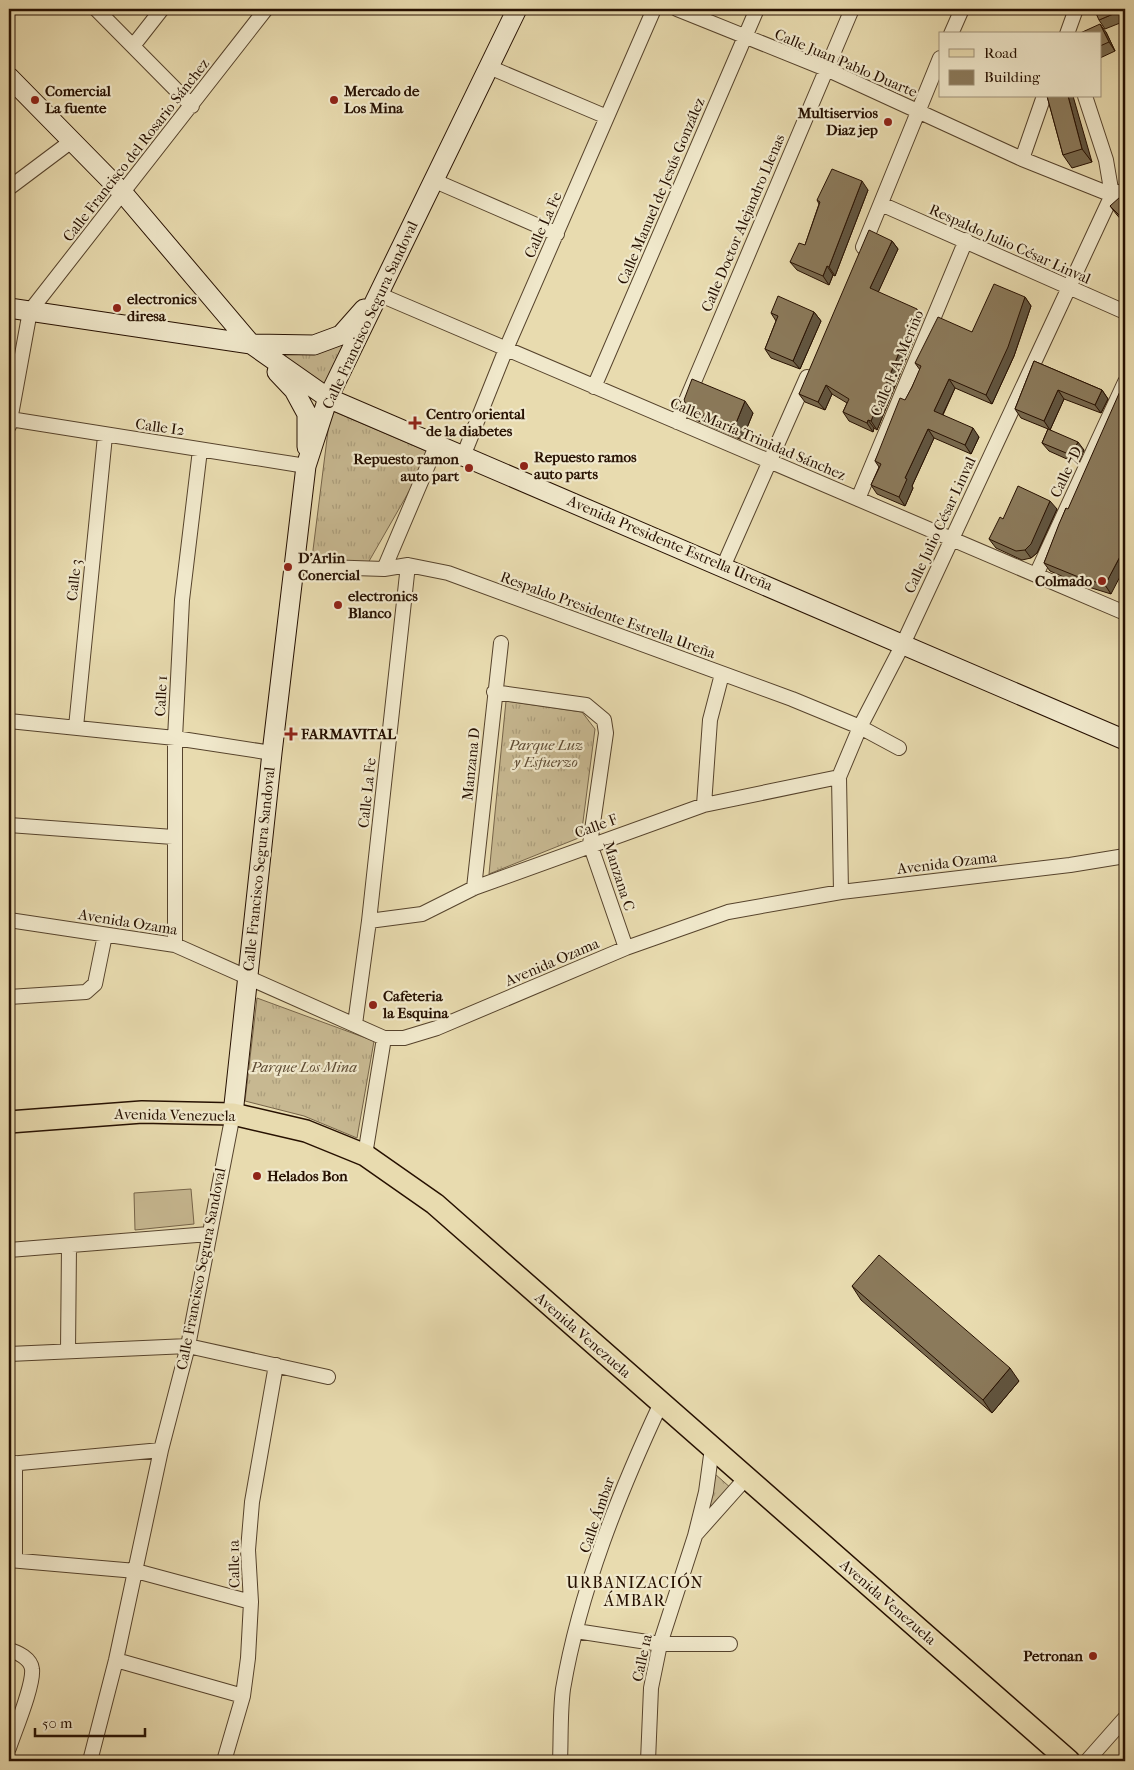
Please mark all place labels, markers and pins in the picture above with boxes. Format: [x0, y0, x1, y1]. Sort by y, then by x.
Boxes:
place label: Comercial La fuente [45, 82, 112, 117]
place label: Mercado de Los Mina [343, 82, 420, 117]
marker: Comercial La fuente [29, 94, 41, 106]
marker: Mercado de Los Mina [328, 94, 340, 106]
place label: Multiservios Diaz jep [797, 104, 878, 139]
marker: Multiservios Diaz jep [882, 116, 894, 128]
place label: electronics diresa [127, 290, 197, 325]
marker: electronics diresa [111, 302, 123, 314]
place label: Centro oriental de la diabetes [426, 405, 526, 440]
marker: Centro oriental de la diabetes [408, 416, 422, 430]
place label: Repuesto ramos auto parts [534, 448, 637, 483]
place label: Repuesto ramon auto part [353, 450, 460, 485]
marker: Repuesto ramos auto parts [518, 460, 530, 472]
marker: Repuesto ramon auto part [463, 462, 475, 474]
place label: D’Arlin Conercial [298, 549, 361, 584]
marker: D’Arlin Conercial [282, 561, 294, 573]
place label: Colmado [1035, 572, 1092, 590]
marker: Colmado [1096, 575, 1108, 587]
place label: electronics Blanco [348, 587, 418, 622]
marker: electronics Blanco [332, 599, 344, 611]
place label: FARMAVITAL [300, 725, 397, 743]
marker: FARMAVITAL [285, 728, 297, 740]
place label: Cafeteria la Esquina [382, 987, 449, 1022]
marker: Cafeteria la Esquina [367, 999, 379, 1011]
place label: Helados Bon [267, 1167, 348, 1185]
marker: Helados Bon [251, 1170, 263, 1182]
place label: Petronan [1023, 1647, 1083, 1665]
marker: Petronan [1087, 1650, 1099, 1662]

